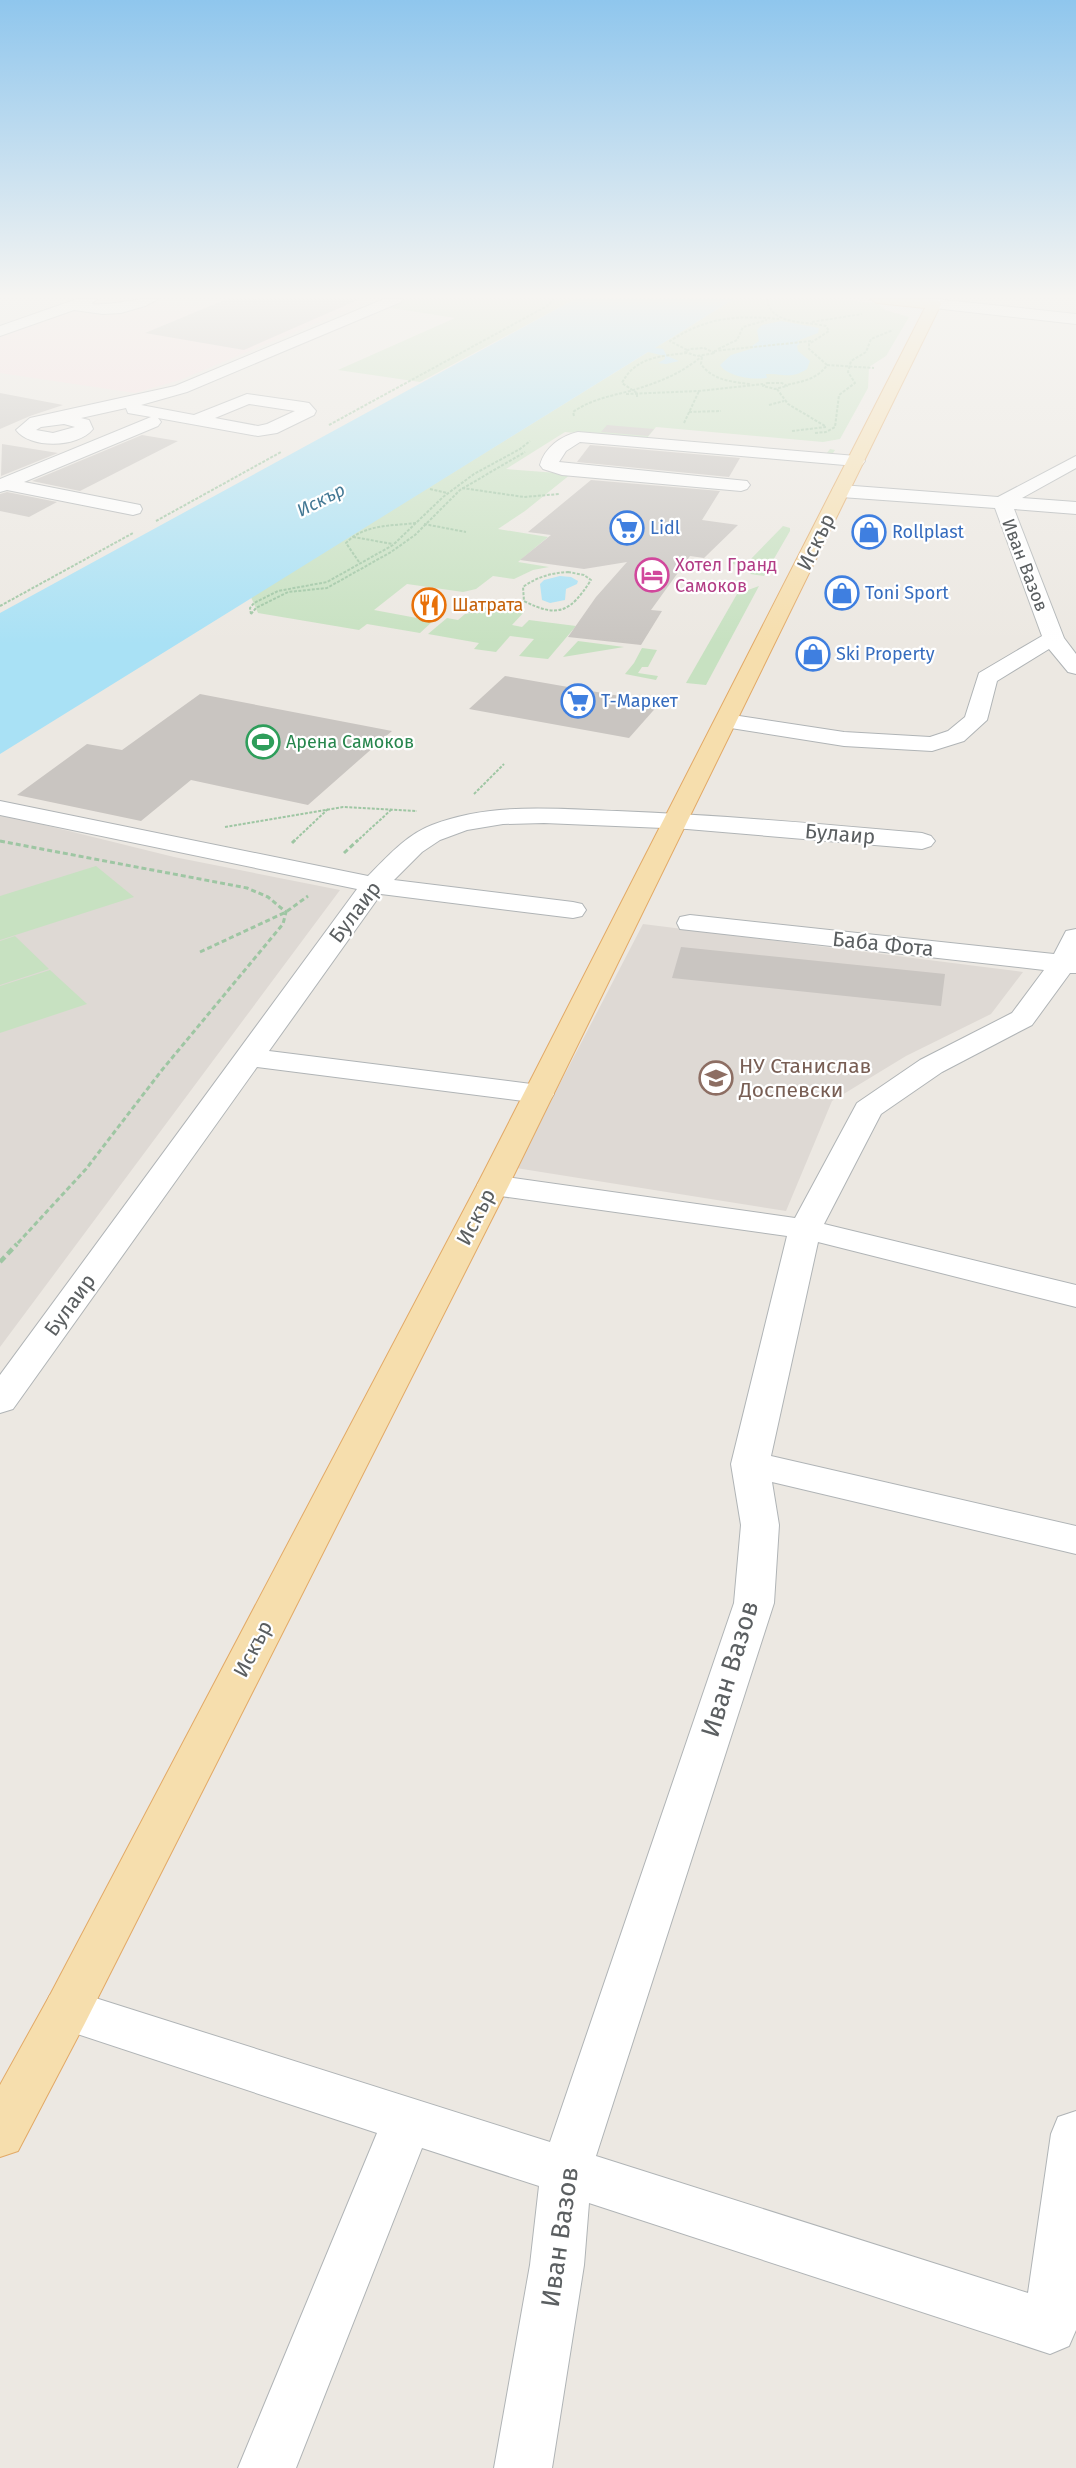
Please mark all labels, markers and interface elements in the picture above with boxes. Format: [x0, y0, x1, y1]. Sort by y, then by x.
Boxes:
water label: Искър [293, 479, 349, 521]
street label: Искър [791, 509, 841, 575]
supermarket icon: Lidl [609, 510, 645, 546]
shop icon: Rollplast [851, 514, 887, 550]
street label: Иван Вазов [997, 515, 1053, 615]
place label: Lidl [650, 517, 680, 539]
place label: Rollplast [892, 521, 965, 543]
place label: Хотел Гранд Самоков [675, 554, 777, 597]
hotel icon: Хотел Гранд Самоков [634, 557, 670, 593]
shop icon: Toni Sport [824, 575, 860, 611]
place label: Toni Sport [865, 582, 949, 604]
restaurant icon: Шатрата [411, 587, 447, 623]
place label: Шатрата [452, 594, 523, 616]
shop icon: Ski Property [795, 636, 831, 672]
place label: Ski Property [836, 643, 935, 665]
supermarket icon: Т-Маркет [560, 683, 596, 719]
place label: Т-Маркет [601, 690, 679, 712]
sports icon: Арена Самоков [245, 724, 281, 760]
place label: Арена Самоков [286, 731, 414, 753]
street label: Булаир [804, 818, 876, 850]
street label: Булаир [323, 876, 387, 948]
street label: Баба Фота [831, 926, 935, 962]
place label: НУ Станислав Доспевски [738, 1053, 871, 1103]
school or university icon: НУ Станислав Доспевски [698, 1060, 734, 1096]
street label: Искър [451, 1184, 501, 1250]
street label: Булаир [39, 1269, 101, 1341]
street label: Иван Вазов [695, 1597, 765, 1741]
street label: Искър [228, 1616, 278, 1682]
street label: Иван Вазов [535, 2165, 585, 2309]

